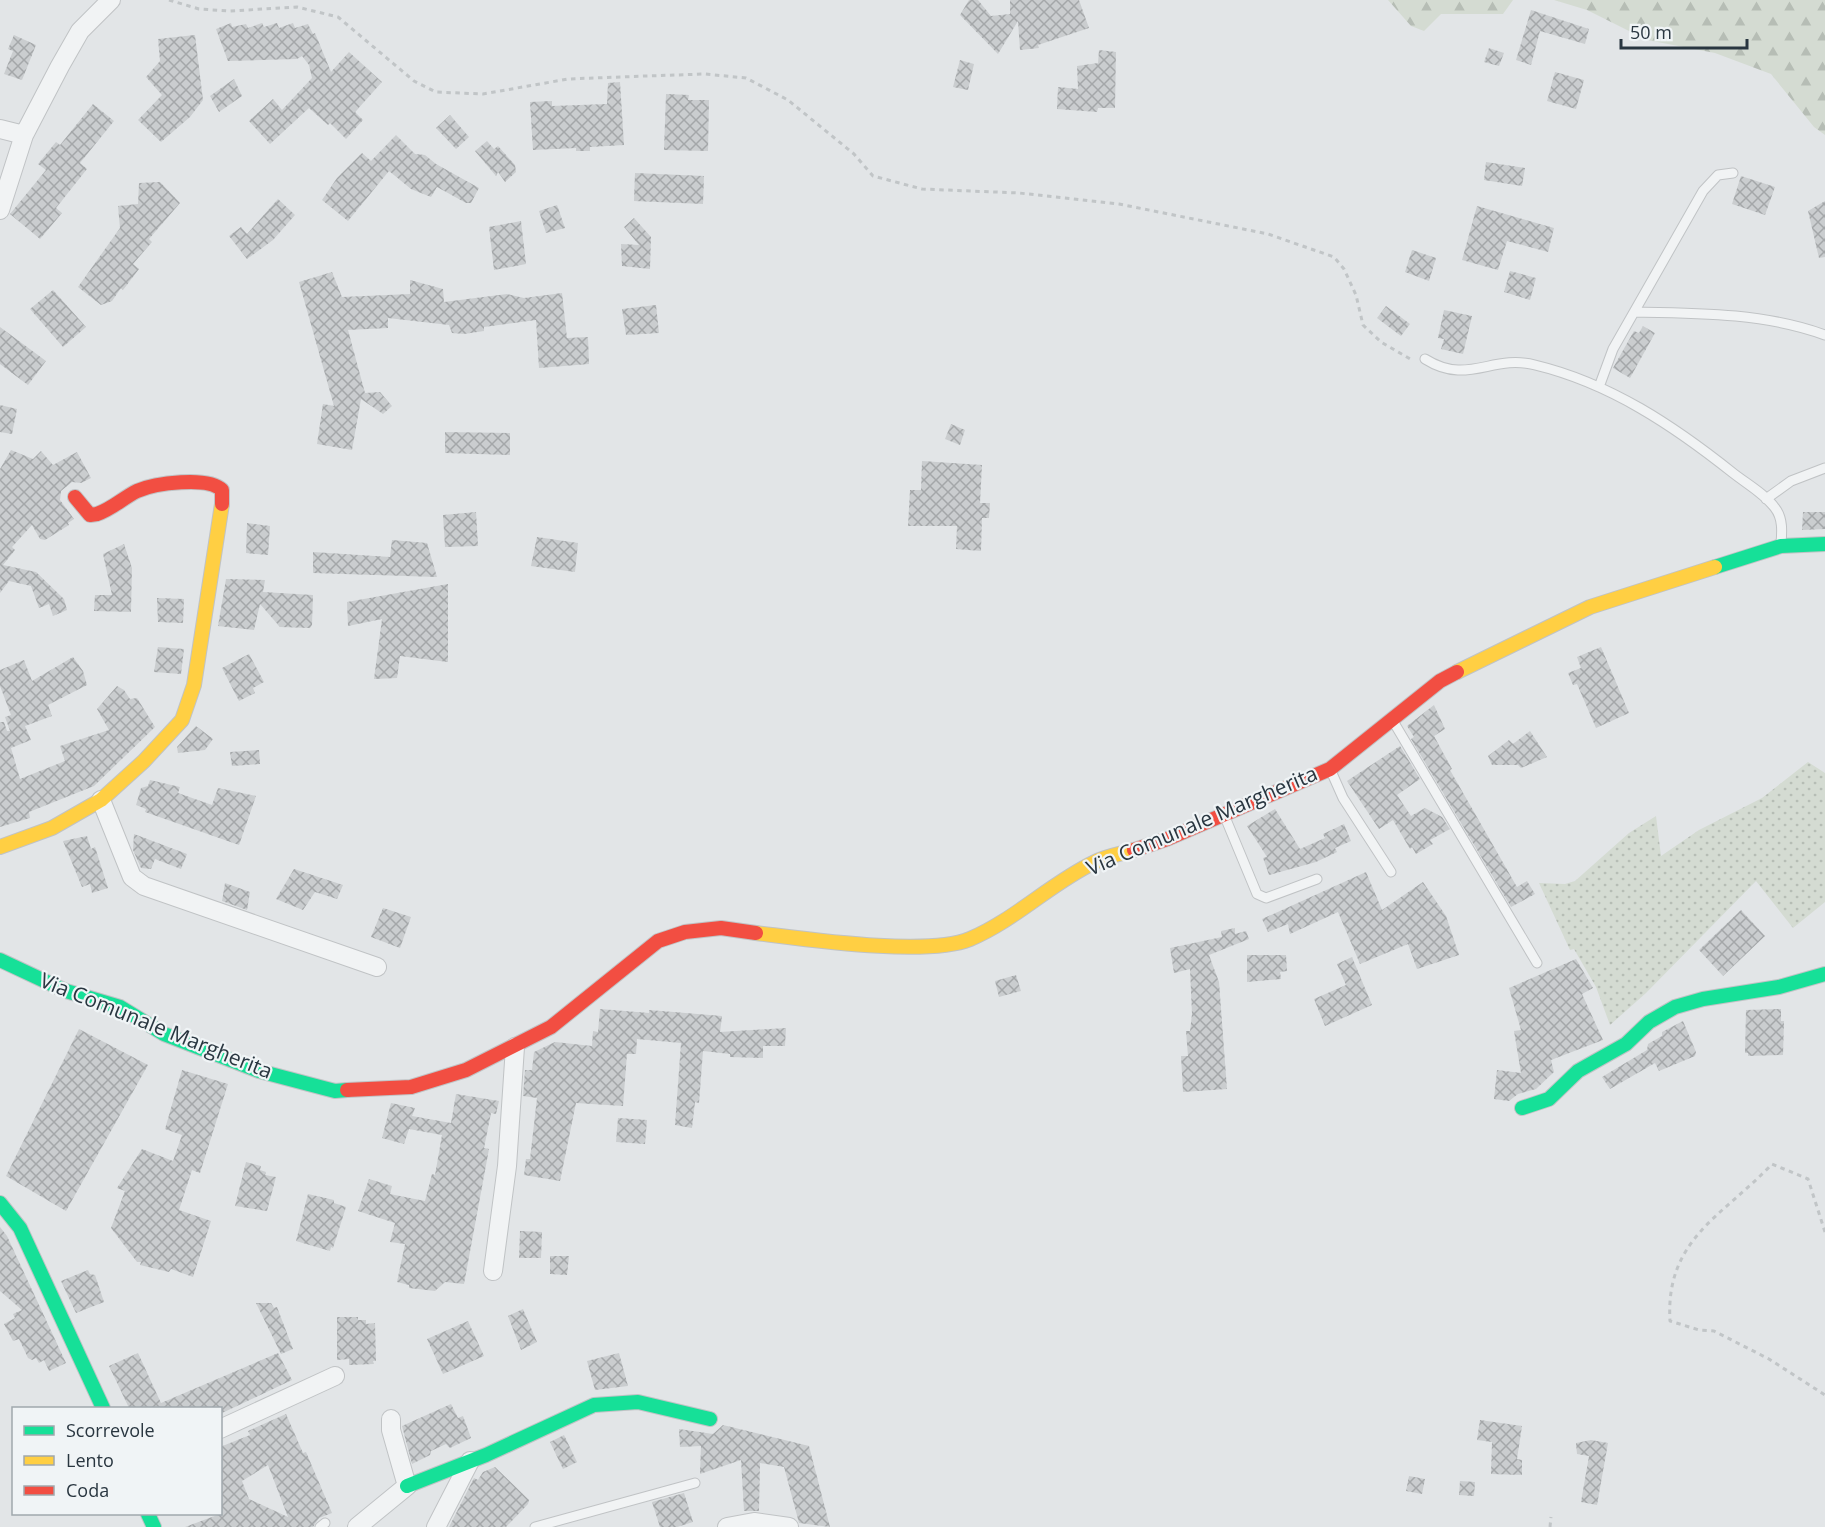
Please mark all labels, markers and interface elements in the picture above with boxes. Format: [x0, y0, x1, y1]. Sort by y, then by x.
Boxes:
scale bar [1621, 12, 1747, 50]
text: 50 m [1630, 20, 1672, 44]
street label: Via Comunale Margherita [1082, 759, 1321, 882]
street label: Via Comunale Margherita [36, 966, 277, 1085]
legend [12, 1407, 222, 1515]
text: Scorrevole [66, 1418, 155, 1442]
text: Lento [66, 1448, 114, 1472]
text: Coda [66, 1478, 109, 1502]

